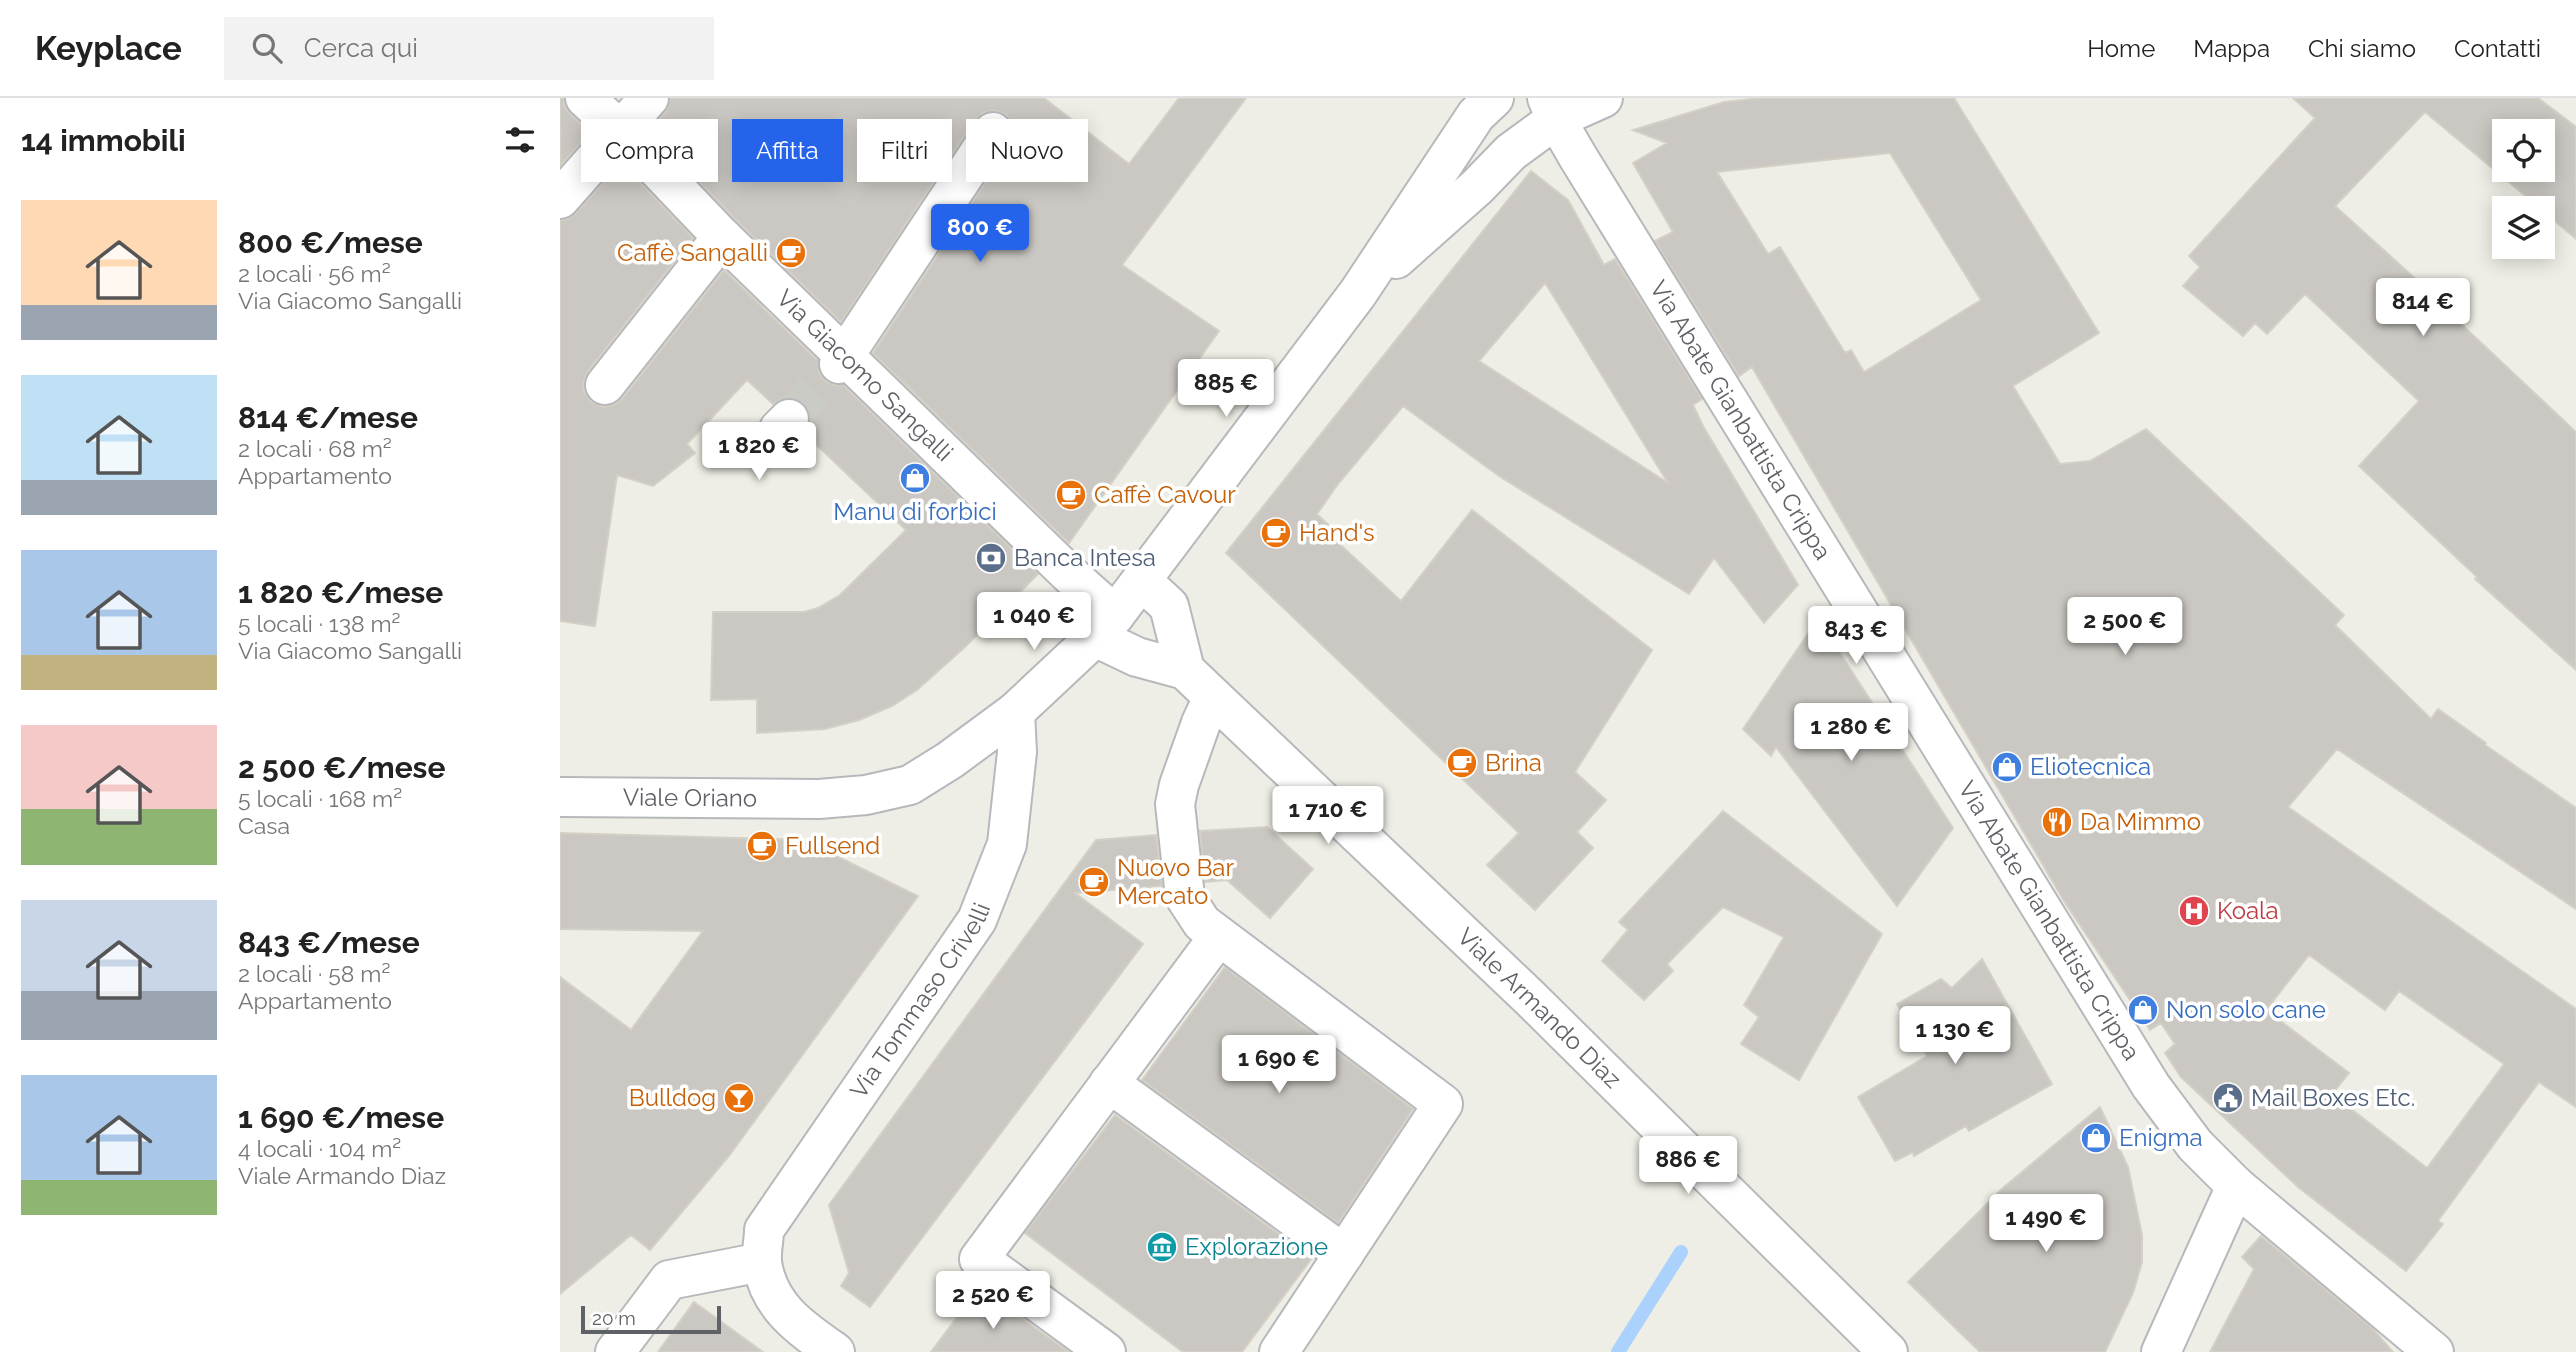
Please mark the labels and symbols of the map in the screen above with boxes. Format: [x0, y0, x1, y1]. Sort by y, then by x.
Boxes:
pin: 800 € [931, 204, 1029, 264]
cafe icon: Caffè Sangalli [774, 236, 808, 270]
place label: Caffè Sangalli [617, 238, 768, 267]
street label: Via Abate Gianbattista Crippa [1644, 275, 1838, 565]
pin: 814 € [2374, 278, 2472, 338]
street label: Via Giacomo Sangalli [771, 283, 959, 467]
pin: 885 € [1177, 360, 1275, 419]
pin: 1 820 € [694, 422, 824, 482]
shop icon: Manu di forbici [898, 461, 932, 495]
cafe icon: Caffè Cavour [1054, 478, 1088, 512]
place label: Caffè Cavour [1094, 480, 1236, 509]
place label: Manu di forbici [833, 497, 997, 526]
cafe icon: Hand's [1259, 516, 1293, 550]
place label: Hand's [1299, 518, 1375, 547]
bank icon: Banca Intesa [974, 541, 1008, 575]
place label: Banca Intesa [1014, 543, 1156, 572]
pin: 1 040 € [969, 592, 1099, 652]
pin: 2 500 € [2060, 598, 2190, 657]
pin: 843 € [1807, 606, 1905, 666]
pin: 1 280 € [1786, 704, 1916, 763]
cafe icon: Brina [1445, 746, 1479, 780]
place label: Brina [1485, 748, 1542, 777]
shop icon: Eliotecnica [1990, 750, 2024, 784]
place label: Eliotecnica [2030, 752, 2151, 781]
street label: Via Abate Gianbattista Crippa [1952, 776, 2146, 1065]
street label: Viale Oriano [623, 782, 757, 813]
pin: 1 710 € [1263, 786, 1393, 846]
restaurant icon: Da Mimmo [2040, 805, 2074, 839]
place label: Da Mimmo [2080, 807, 2201, 836]
cafe icon: Fullsend [745, 829, 779, 863]
place label: Fullsend [785, 831, 880, 860]
place label: Nuovo Bar Mercato [1117, 853, 1234, 910]
cafe icon: Nuovo Bar Mercato [1077, 865, 1111, 899]
hospital icon: Koala [2177, 894, 2211, 928]
place label: Koala [2217, 896, 2279, 925]
street label: Via Tommaso Crivelli [844, 899, 996, 1104]
street label: Viale Armando Diaz [1452, 922, 1627, 1094]
shop icon: Non solo cane [2126, 993, 2160, 1027]
place label: Non solo cane [2166, 995, 2326, 1024]
pin: 1 130 € [1890, 1006, 2020, 1066]
pin: 1 690 € [1214, 1035, 1344, 1095]
bar icon: Bulldog [722, 1081, 756, 1115]
public building icon: Mail Boxes Etc. [2211, 1081, 2245, 1115]
place label: Bulldog [629, 1083, 716, 1112]
place label: Mail Boxes Etc. [2251, 1083, 2415, 1112]
shop icon: Enigma [2079, 1121, 2113, 1155]
place label: Enigma [2119, 1123, 2203, 1152]
pin: 886 € [1639, 1136, 1737, 1196]
pin: 1 490 € [1981, 1194, 2111, 1254]
museum icon: Explorazione [1145, 1230, 1179, 1264]
place label: Explorazione [1185, 1232, 1328, 1261]
pin: 2 520 € [928, 1272, 1058, 1331]
scale bar [581, 1303, 721, 1335]

